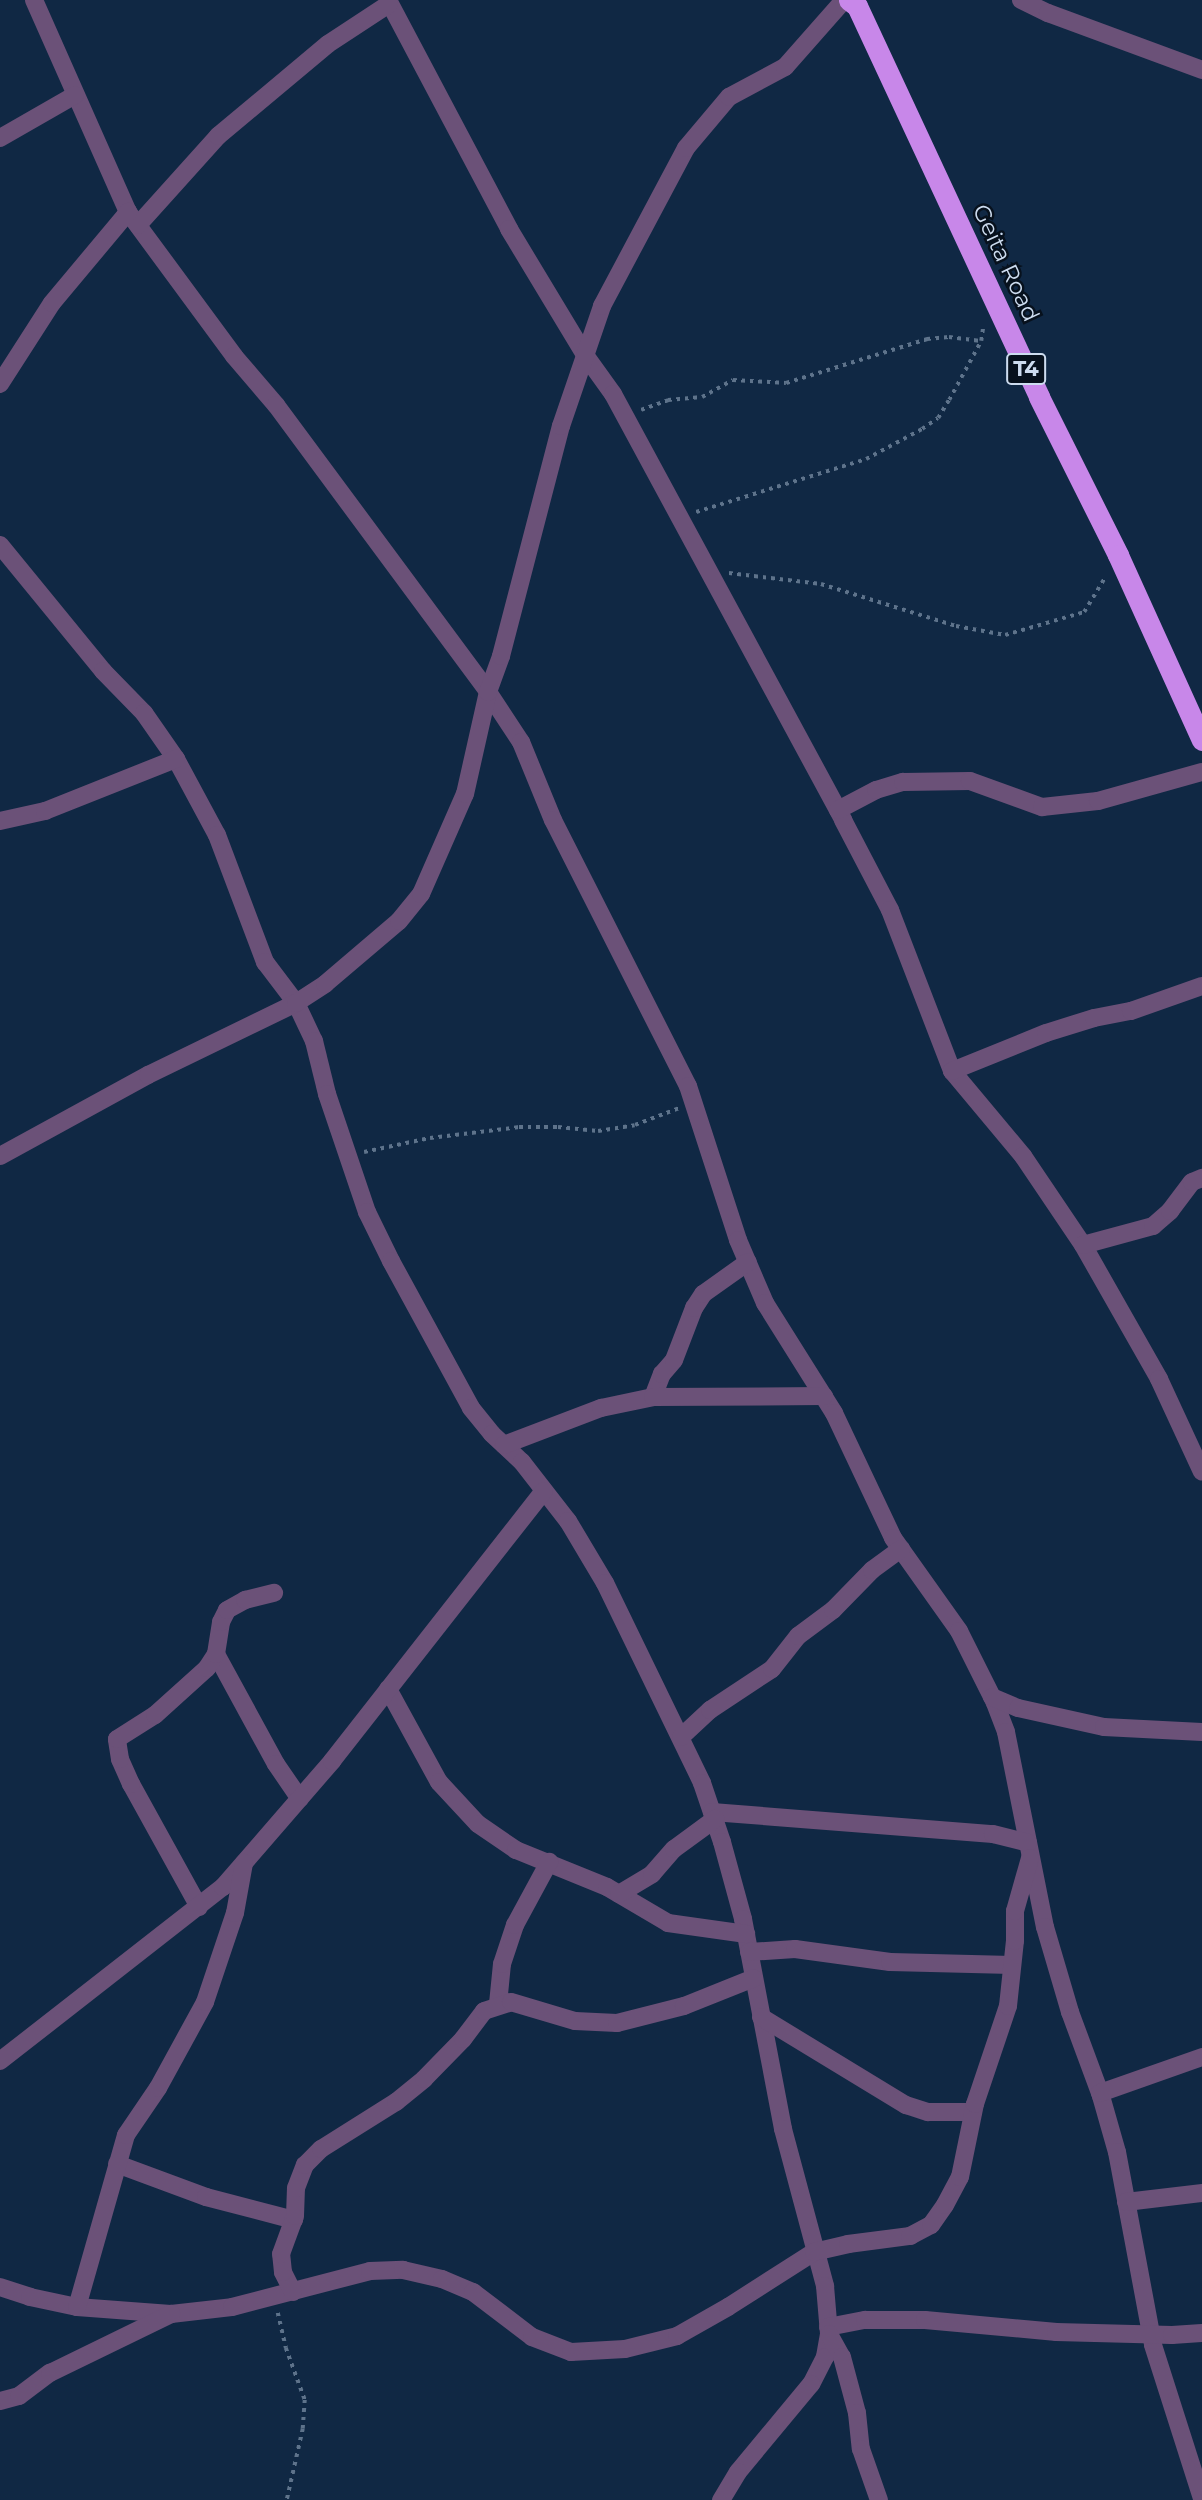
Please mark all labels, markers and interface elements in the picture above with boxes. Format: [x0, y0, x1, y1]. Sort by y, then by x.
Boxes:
street label: Geita Road [967, 200, 1045, 326]
road number: T4 [1005, 352, 1047, 386]

